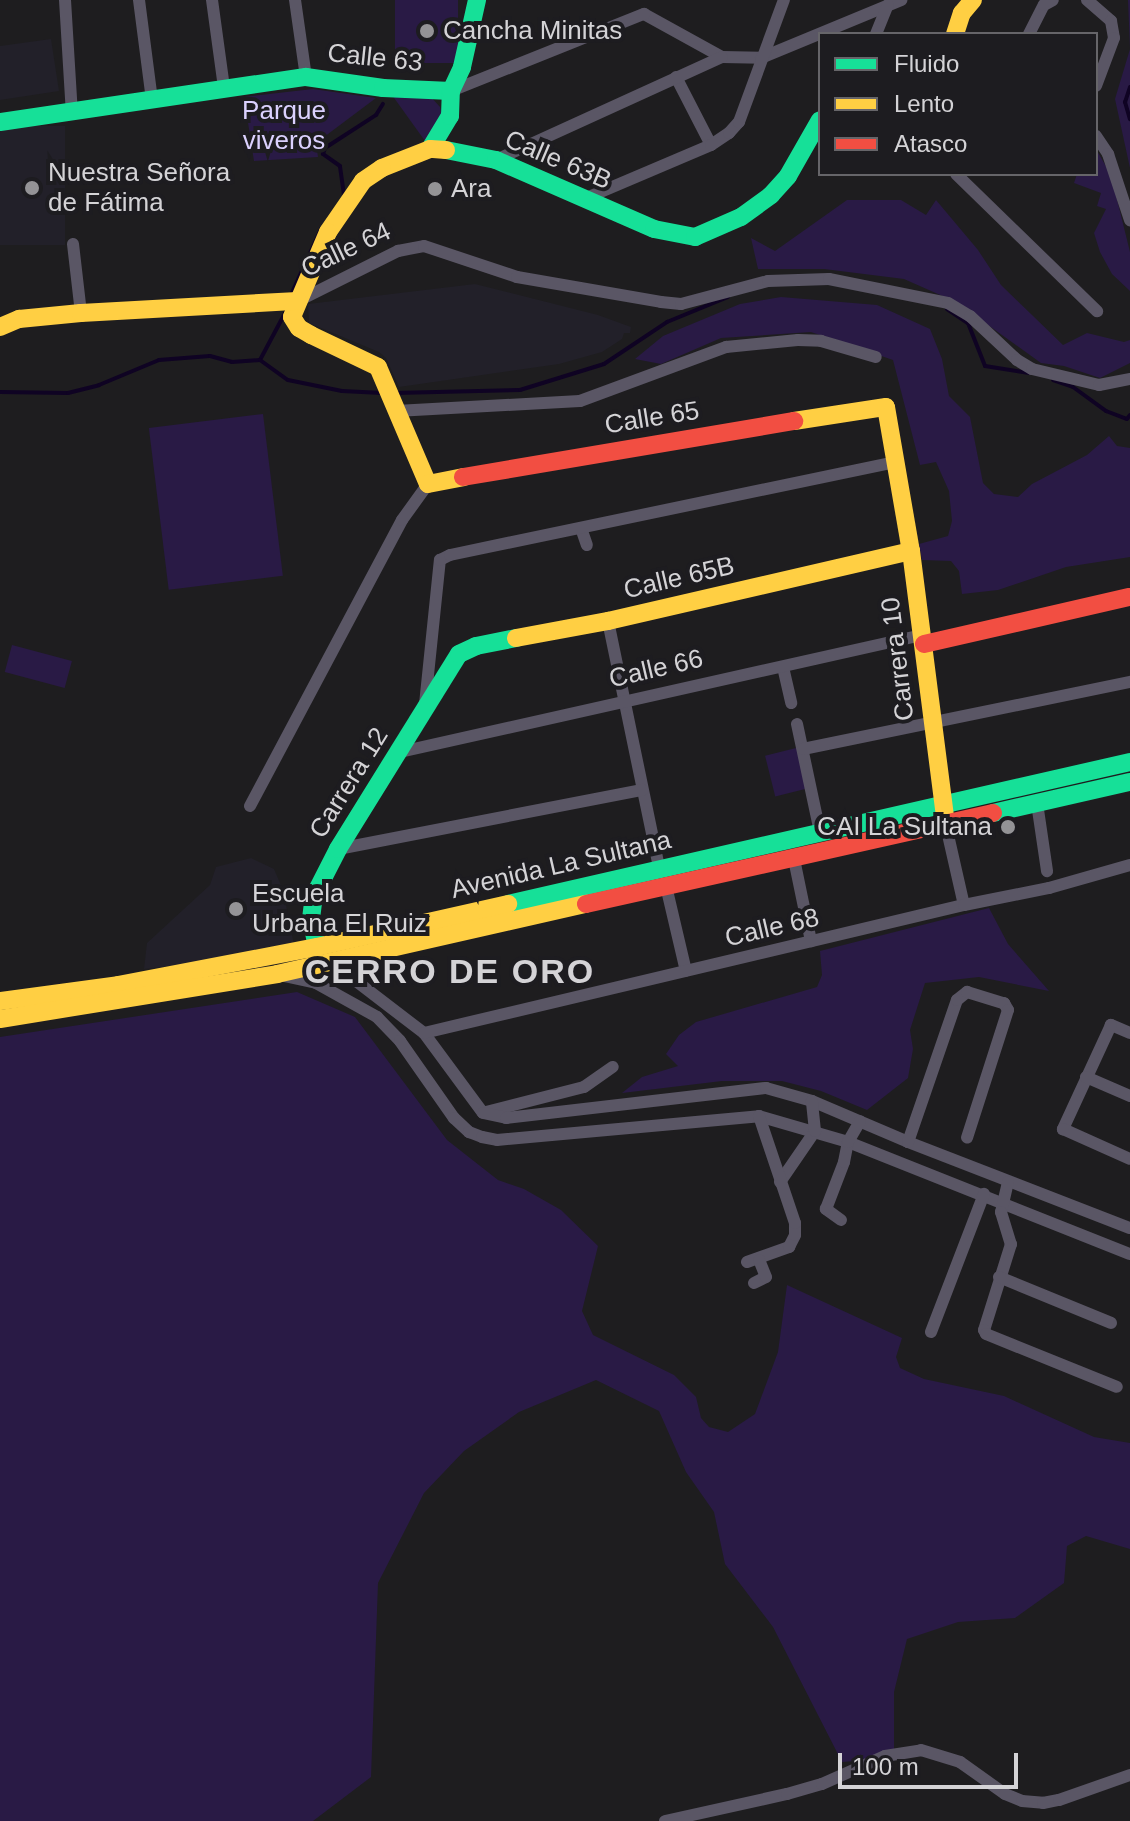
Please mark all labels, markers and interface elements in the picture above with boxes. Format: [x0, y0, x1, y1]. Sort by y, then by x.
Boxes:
place label: Cancha Minitas [443, 15, 622, 47]
marker: Cancha Minitas [418, 22, 436, 40]
legend [818, 32, 1098, 176]
street label: Calle 63 [326, 37, 424, 79]
text: Fluido [894, 50, 959, 77]
text: Lento [894, 90, 954, 117]
park label: Parque viveros [242, 95, 326, 156]
street label: Calle 63B [500, 124, 616, 196]
text: Atasco [894, 130, 967, 157]
place label: Nuestra Señora de Fátima [48, 157, 230, 218]
place label: Ara [451, 173, 491, 205]
marker: Nuestra Señora de Fátima [23, 179, 41, 197]
marker: Ara [426, 180, 444, 198]
street label: Calle 64 [296, 216, 396, 284]
street label: Calle 65 [602, 395, 702, 441]
street label: Calle 65B [621, 550, 737, 606]
street label: Carrera 10 [875, 595, 921, 723]
street label: Calle 66 [606, 643, 706, 695]
street label: Carrera 12 [303, 722, 395, 844]
place label: CAI La Sultana [817, 811, 992, 843]
marker: CAI La Sultana [999, 818, 1017, 836]
street label: Avenida La Sultana [448, 824, 674, 906]
place label: Escuela Urbana El Ruiz [252, 878, 427, 940]
marker: Escuela Urbana El Ruiz [227, 900, 245, 918]
street label: Calle 68 [722, 902, 822, 954]
district label: CERRO DE ORO [305, 952, 595, 992]
scale bar [842, 1737, 1022, 1787]
text: 100 m [852, 1753, 919, 1780]

